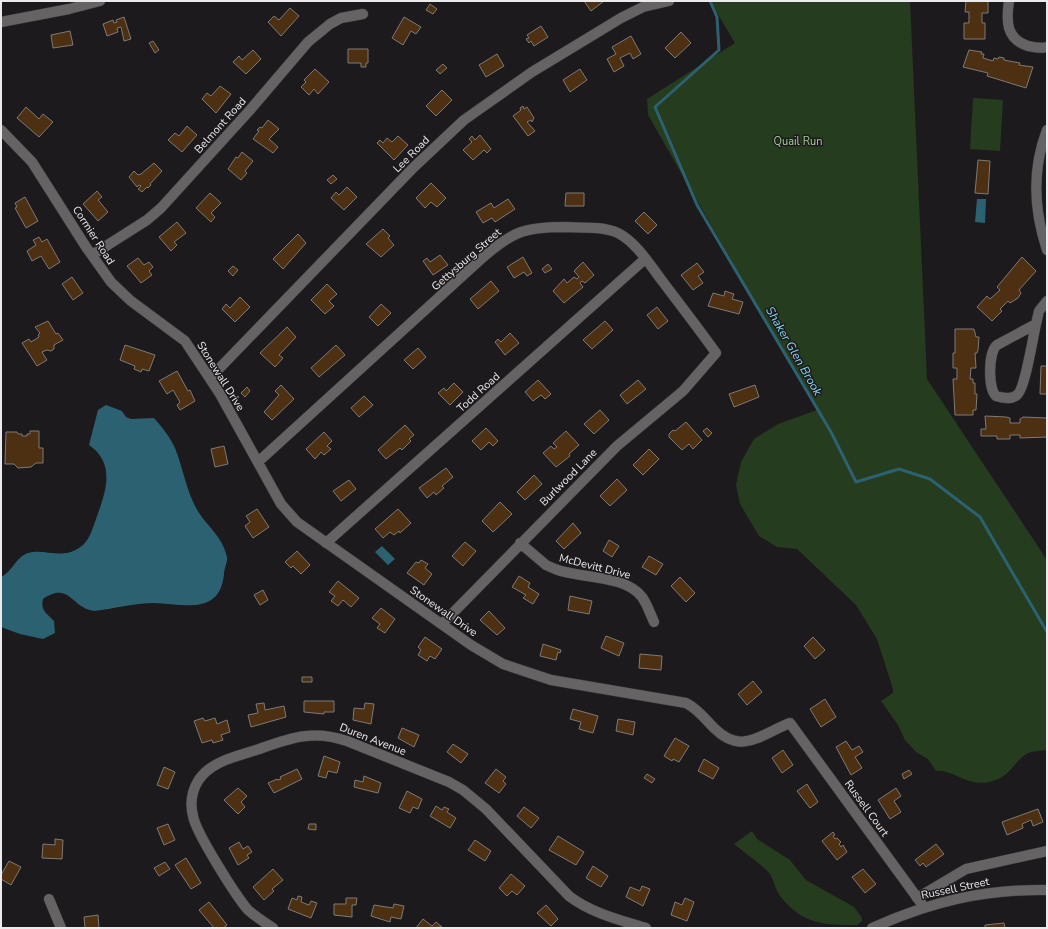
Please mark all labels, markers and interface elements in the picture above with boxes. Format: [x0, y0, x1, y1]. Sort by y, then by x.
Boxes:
street label: Belmont Road [191, 94, 250, 157]
street label: Lee Road [390, 133, 433, 176]
park label: Quail Run [774, 134, 822, 149]
street label: Cormier Road [69, 203, 118, 268]
street label: Gettysburg Street [428, 225, 505, 294]
water label: Shaker Glen Brook [762, 304, 827, 399]
street label: Stonewall Drive [193, 339, 248, 414]
street label: Todd Road [454, 369, 503, 416]
street label: Burlwood Lane [536, 445, 600, 509]
street label: McDevitt Drive [558, 550, 632, 583]
street label: Stonewall Drive [407, 583, 481, 640]
street label: Duren Avenue [337, 720, 409, 759]
street label: Russell Court [841, 777, 892, 840]
street label: Russell Street [920, 874, 991, 903]

